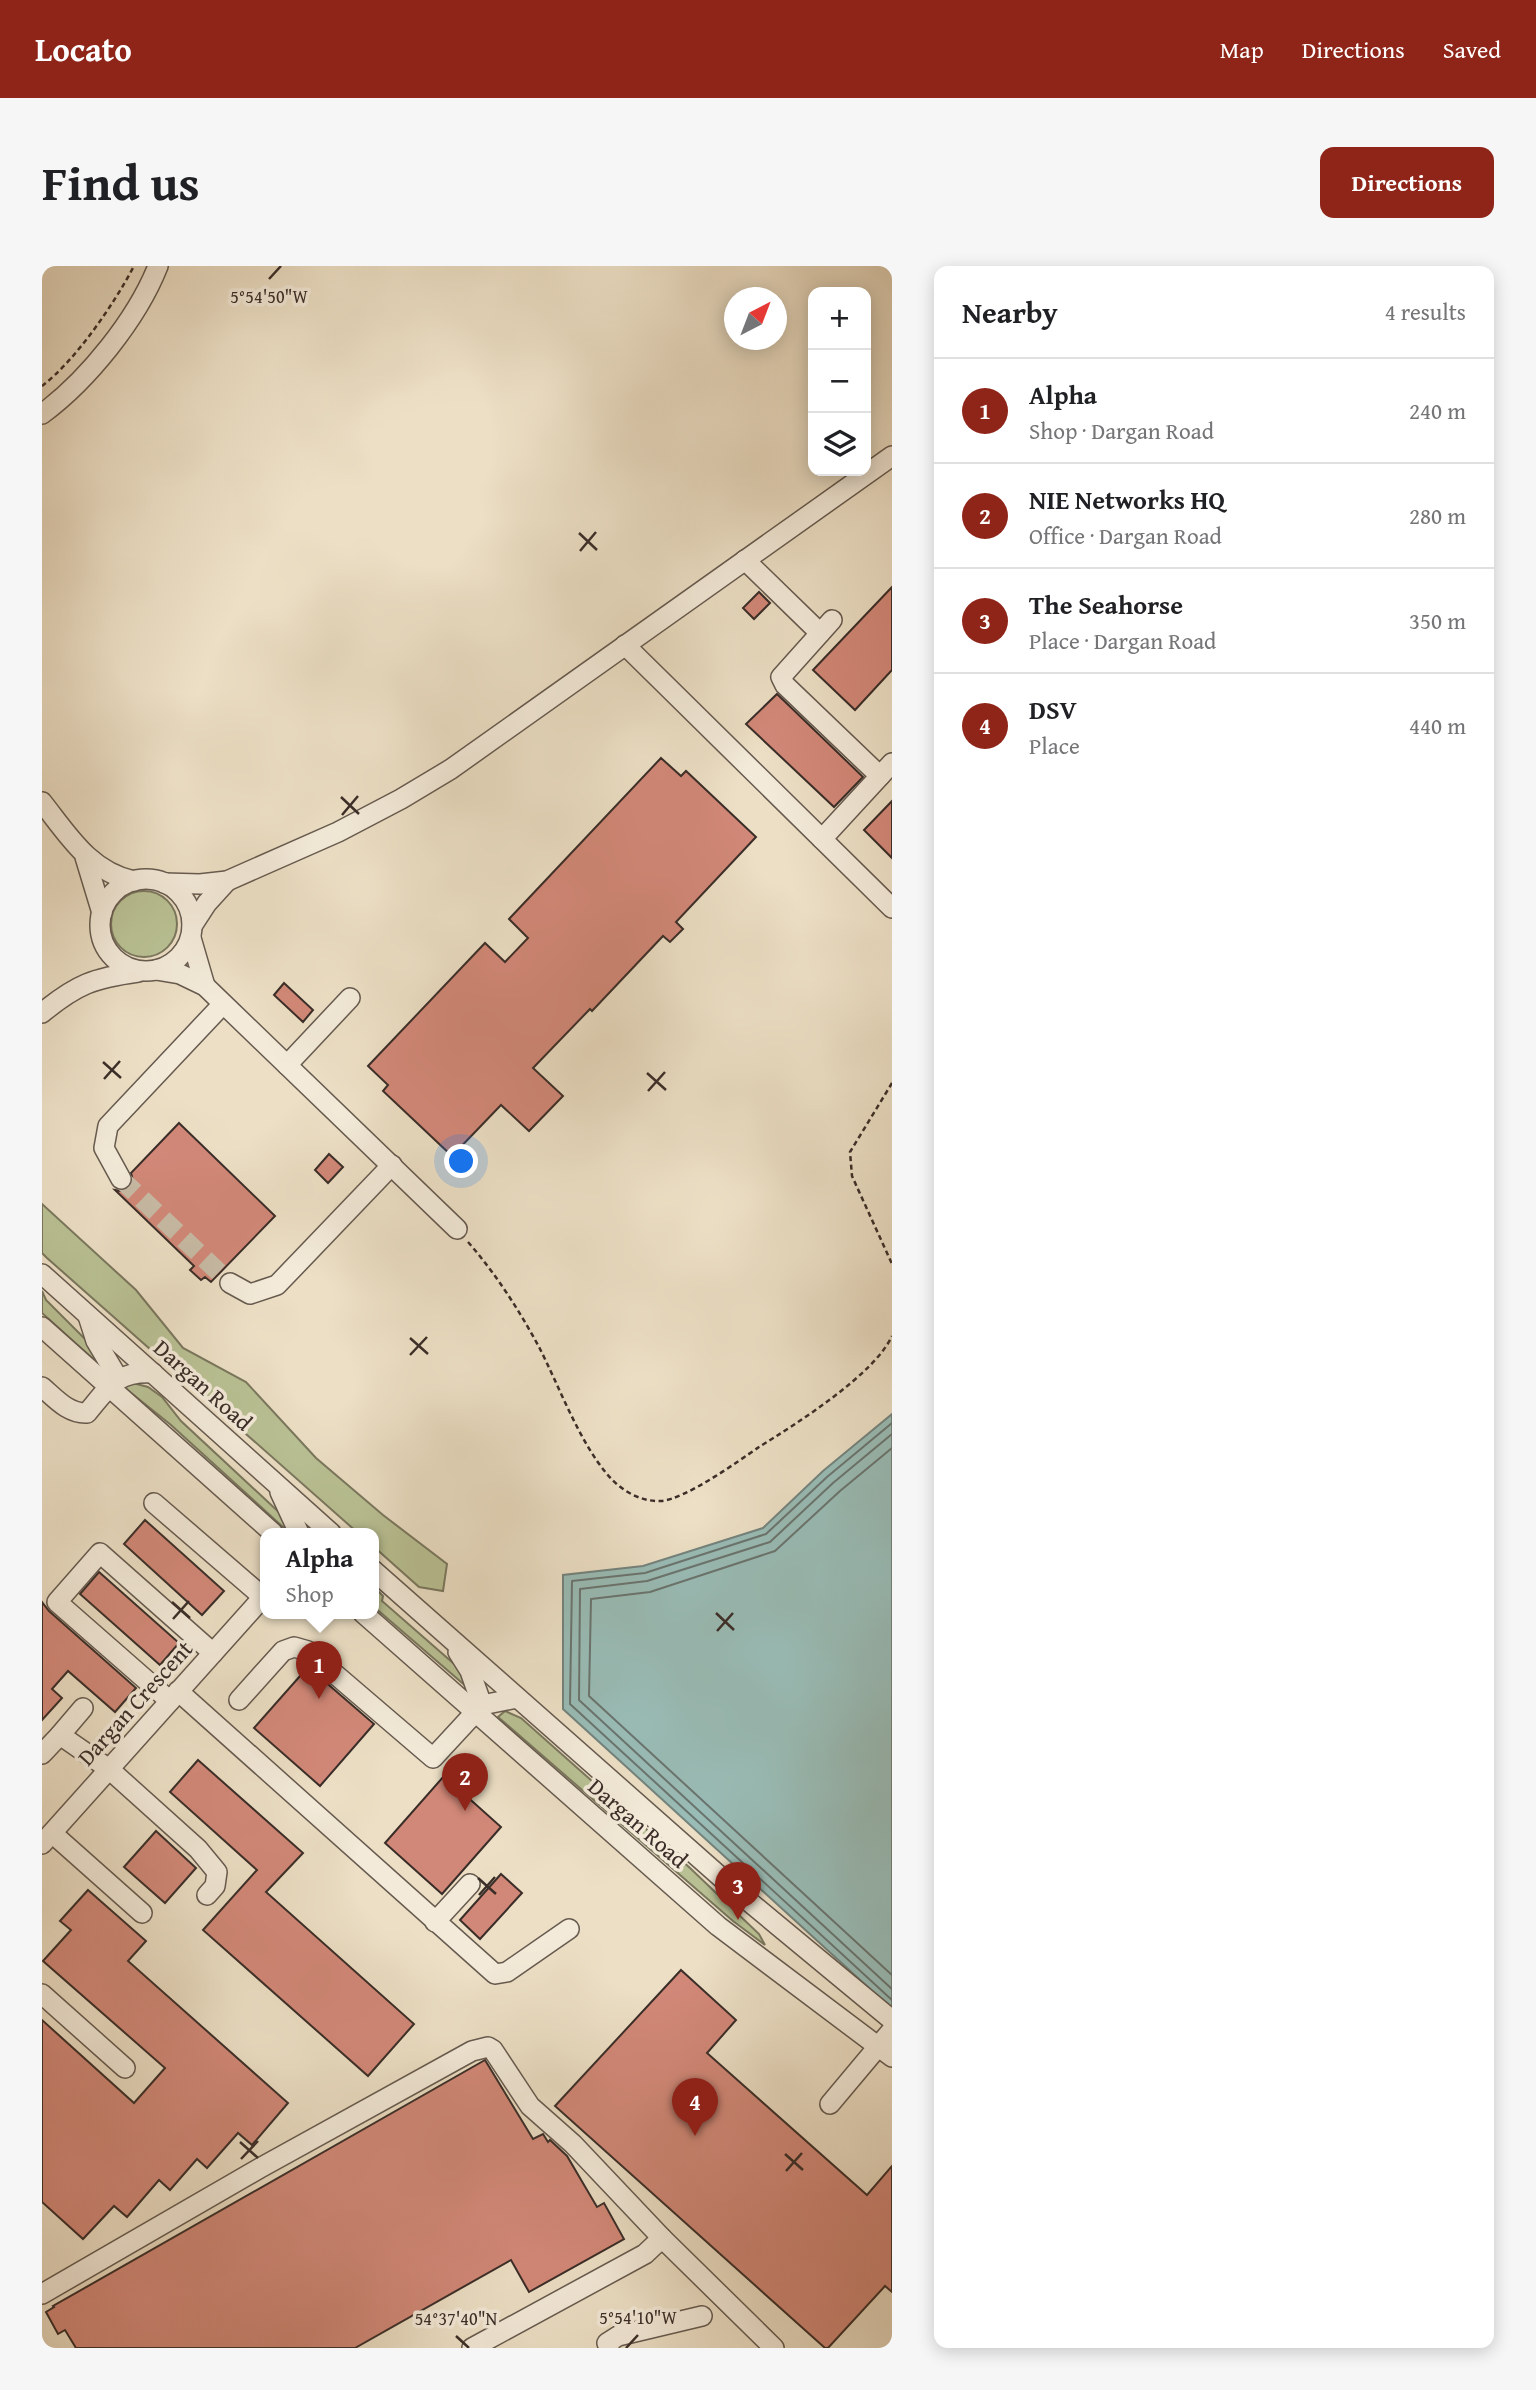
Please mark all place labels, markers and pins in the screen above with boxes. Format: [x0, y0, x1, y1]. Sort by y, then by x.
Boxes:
pin: 1 [296, 1641, 342, 1699]
pin: 2 [442, 1753, 488, 1811]
pin: 3 [715, 1862, 761, 1920]
pin: 4 [672, 2078, 718, 2136]

